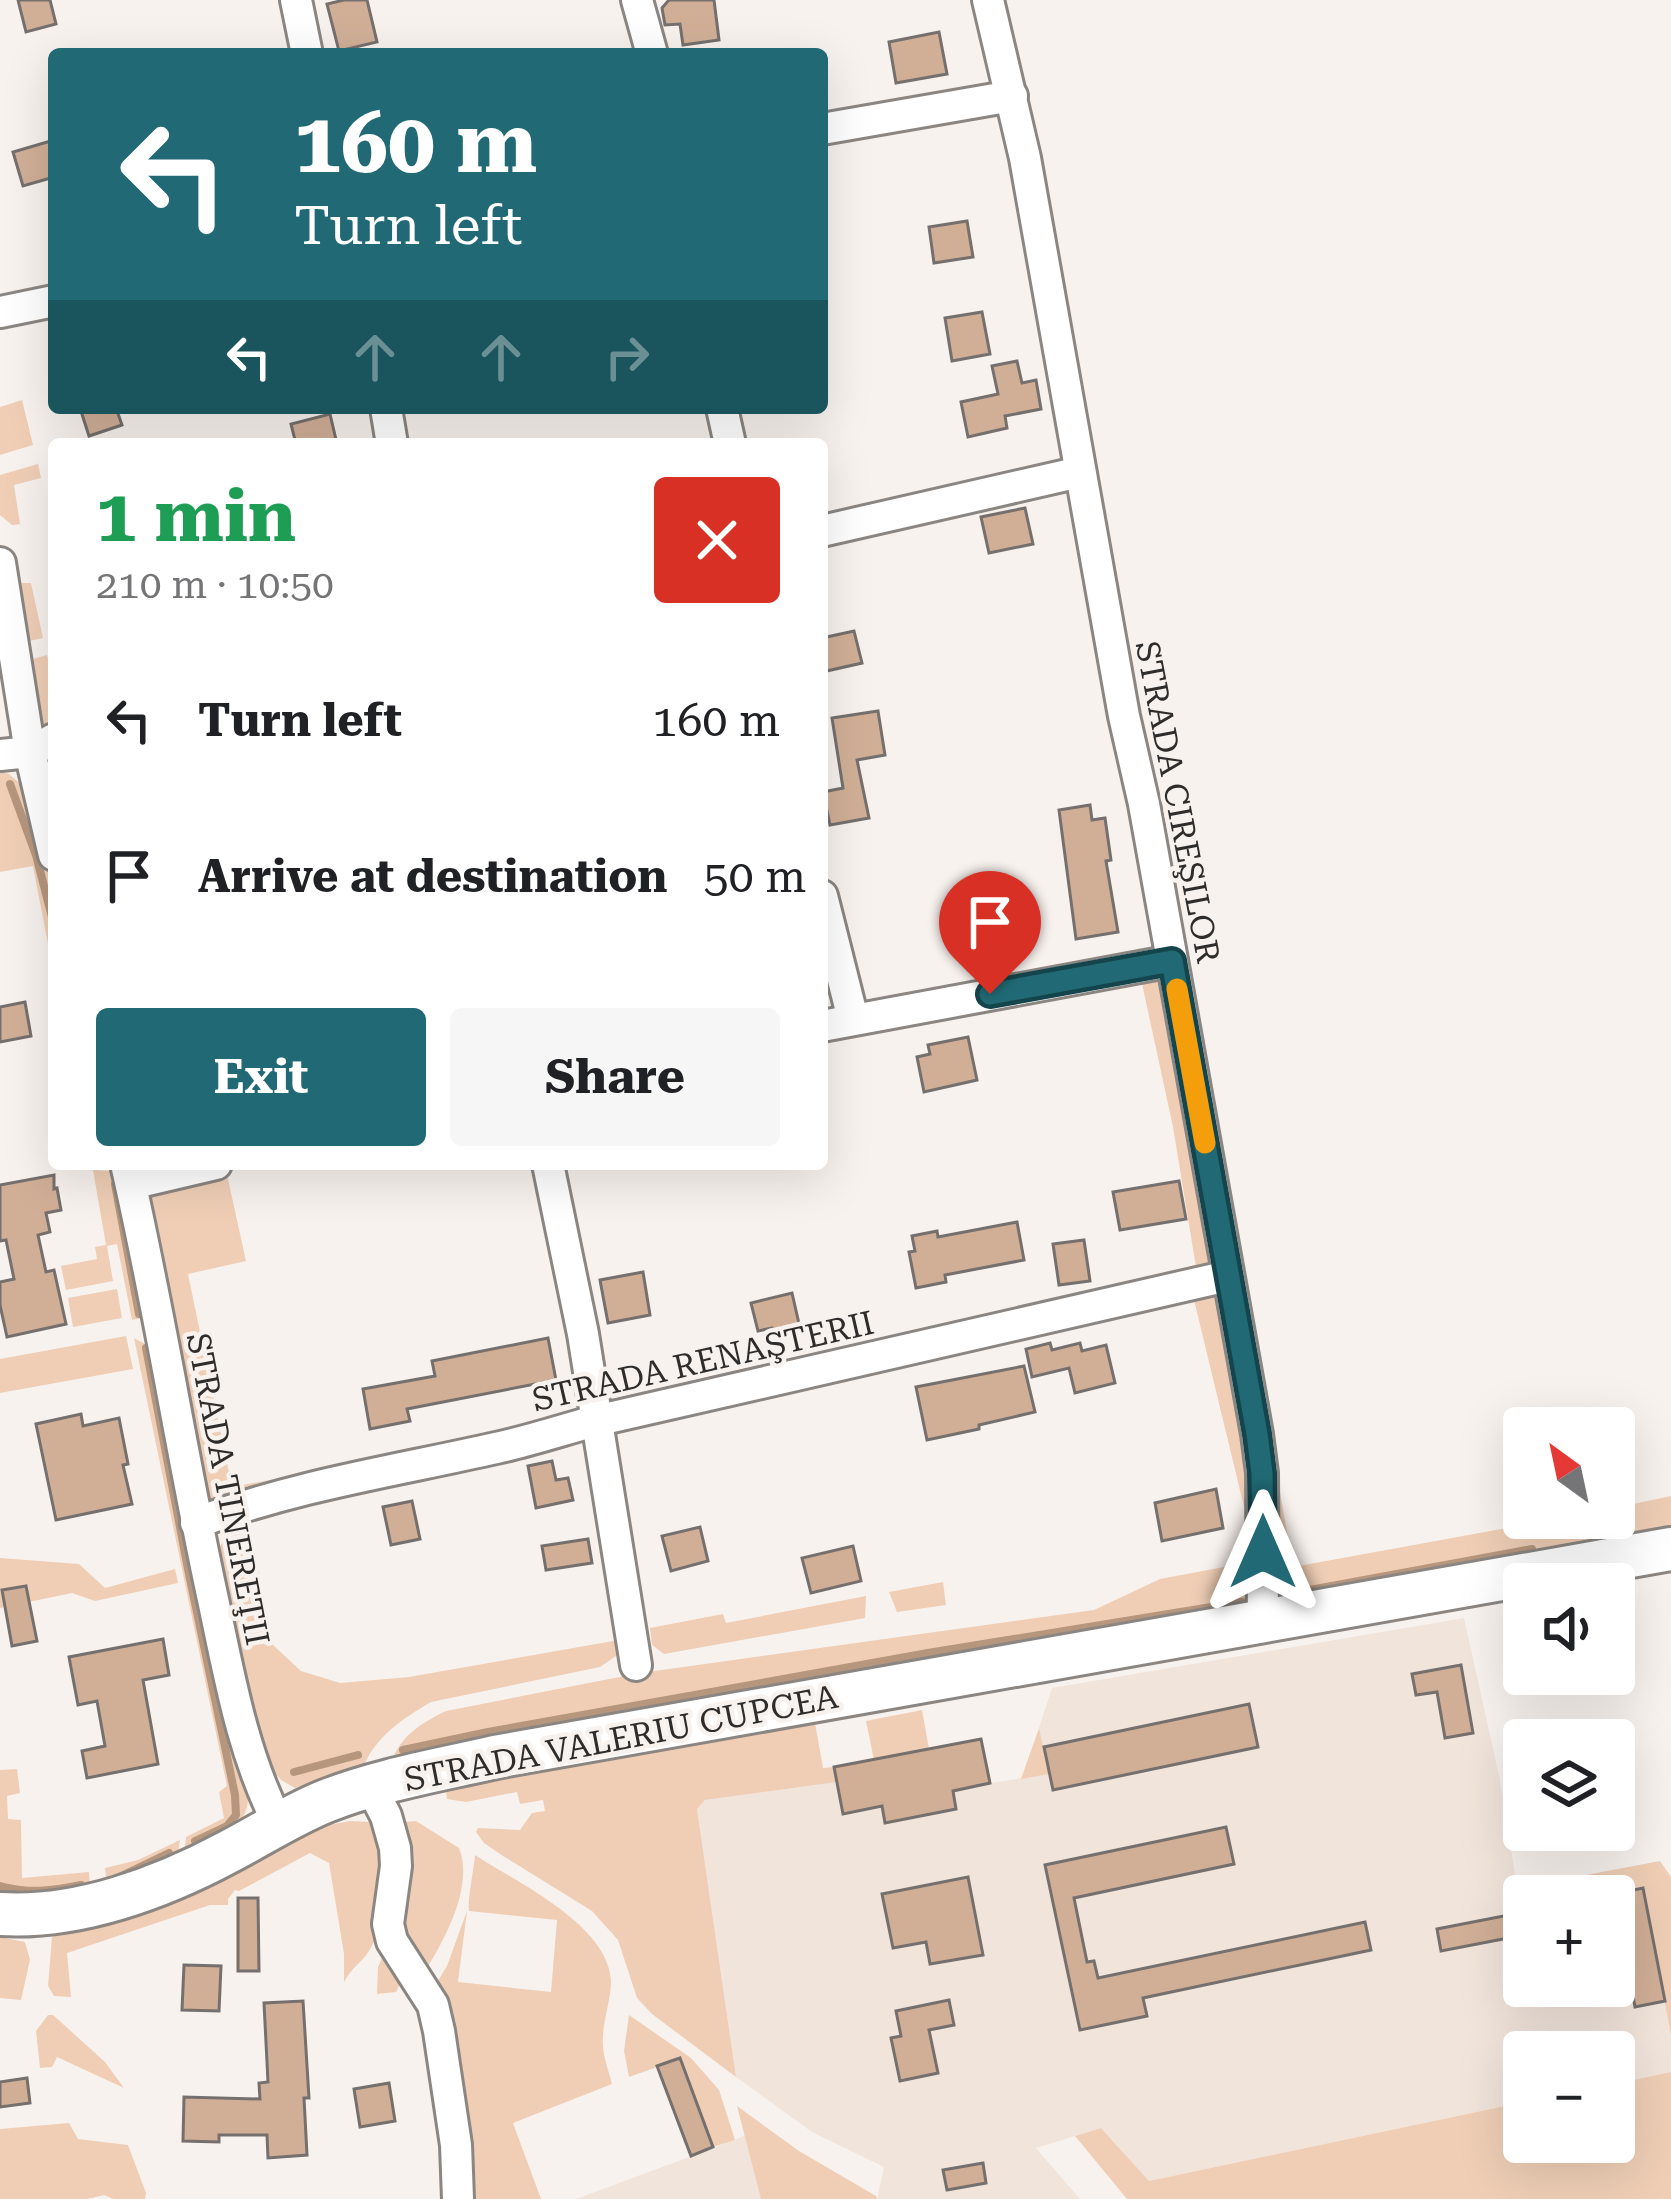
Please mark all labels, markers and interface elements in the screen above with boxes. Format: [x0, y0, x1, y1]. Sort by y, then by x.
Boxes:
text: 160 m [294, 94, 537, 192]
icon: left [96, 96, 252, 252]
text: Turn left [294, 194, 522, 257]
icon: left [216, 324, 282, 390]
icon: ahead [342, 324, 408, 390]
icon: ahead [468, 324, 534, 390]
icon: right [594, 324, 660, 390]
text: 1 min [96, 474, 296, 559]
button: close [654, 477, 780, 603]
text: 210 m · 10:50 [96, 562, 334, 608]
street label: STRADA CIREŞILOR [1128, 638, 1228, 967]
icon: left [96, 687, 162, 753]
text: Turn left [198, 694, 402, 747]
text: 160 m [652, 694, 780, 747]
icon: arrive [96, 843, 162, 909]
text: Arrive at destination [198, 850, 667, 903]
text: 50 m [703, 850, 806, 903]
pin [939, 871, 1041, 994]
icon: arrive [957, 889, 1023, 955]
button: Exit [96, 1008, 426, 1146]
button: Share [450, 1008, 780, 1146]
street label: STRADA RENAŞTERII [528, 1303, 878, 1419]
street label: STRADA TINEREŢII [179, 1330, 277, 1648]
north arrow [1503, 1407, 1635, 1539]
map controls [1503, 1407, 1635, 2163]
position arrow [1200, 1489, 1326, 1615]
button: sound [1503, 1563, 1635, 1695]
street label: STRADA VALERIU CUPCEA [401, 1677, 841, 1799]
button: layers [1503, 1719, 1635, 1851]
button: + [1503, 1875, 1635, 2007]
button: − [1503, 2031, 1635, 2163]

